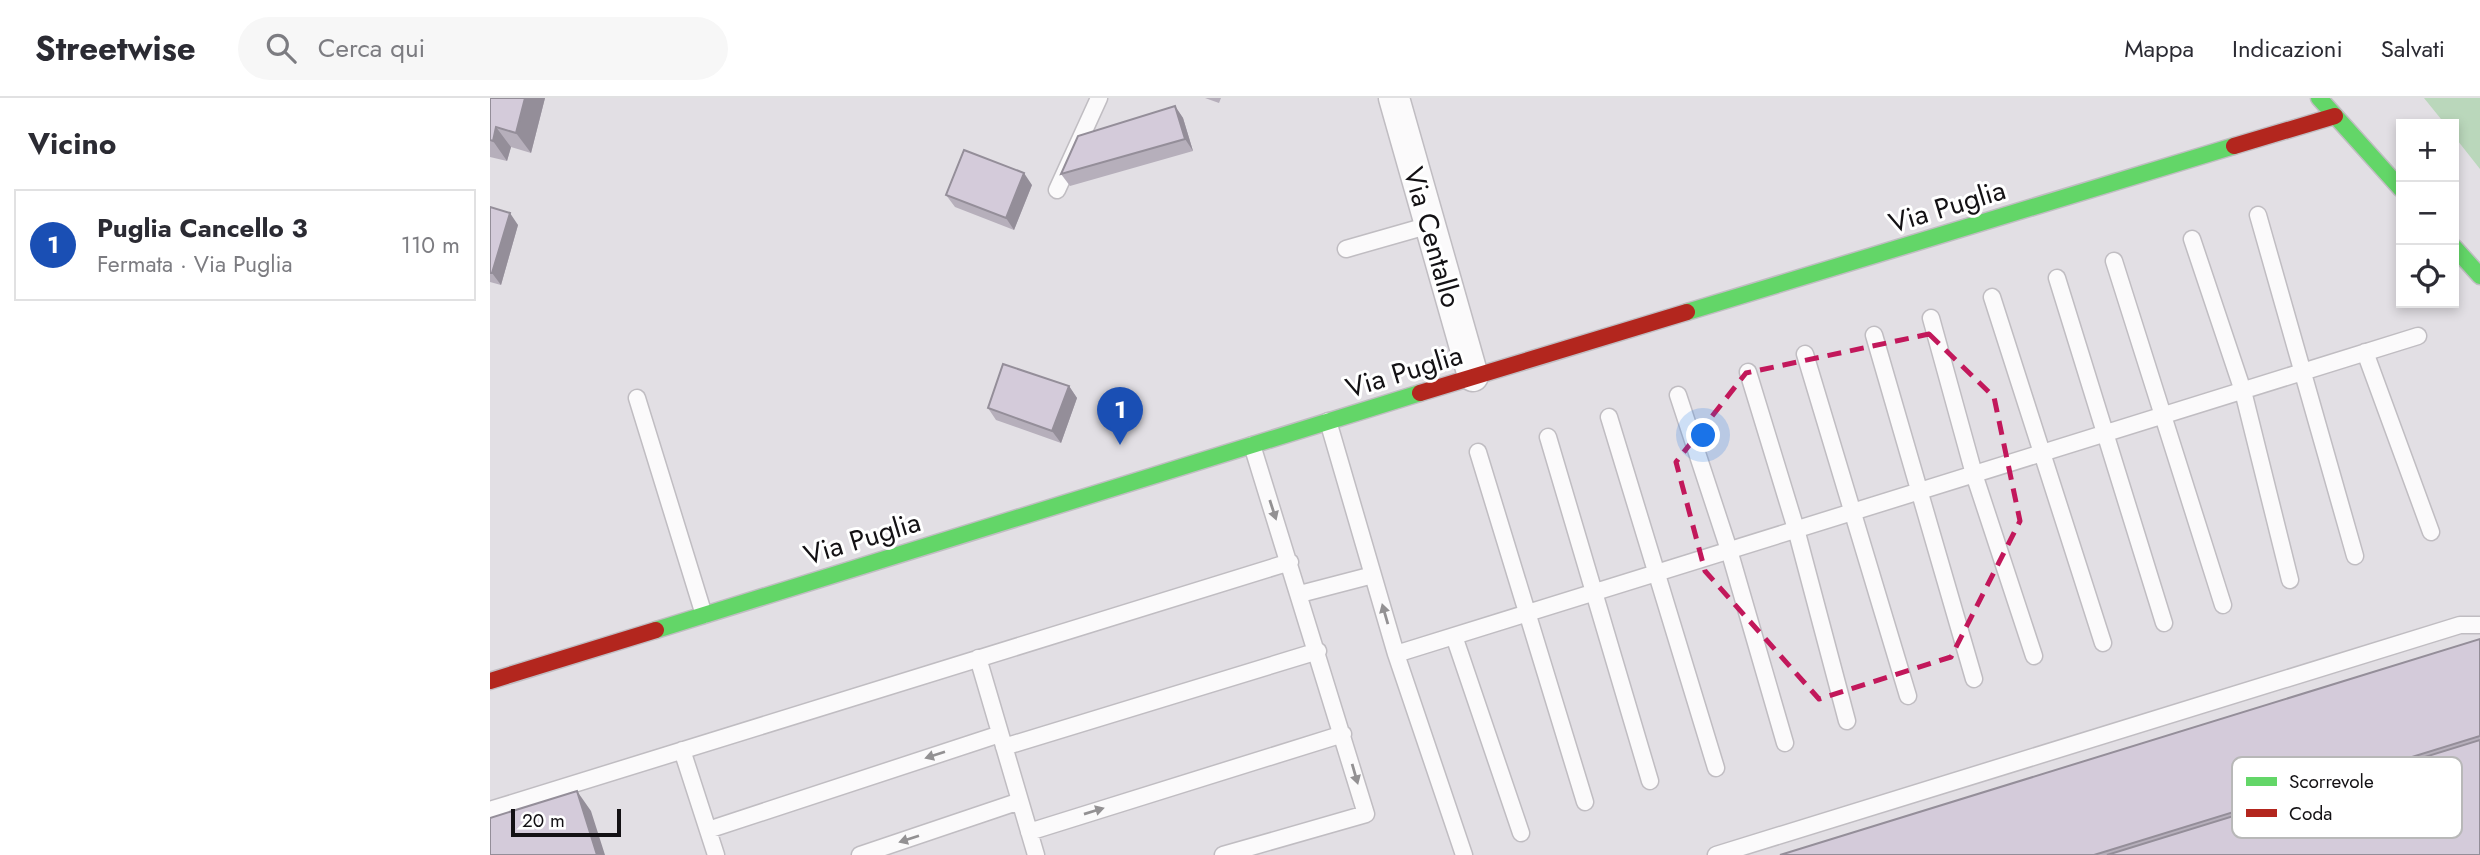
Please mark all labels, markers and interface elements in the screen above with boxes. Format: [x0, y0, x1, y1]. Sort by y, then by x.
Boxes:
search box [238, 17, 728, 80]
text: Streetwise [35, 25, 196, 72]
icon: search [262, 29, 300, 67]
text: Cerca qui [318, 29, 425, 67]
text: Mappa [2124, 31, 2194, 66]
text: Indicazioni [2232, 31, 2343, 66]
text: Salvati [2381, 31, 2445, 66]
map controls [2396, 119, 2459, 308]
button: + [2396, 119, 2459, 182]
text: Vicino [28, 122, 116, 165]
street label: Via Centallo [1393, 162, 1472, 312]
street label: Via Puglia [1884, 169, 2011, 244]
button: − [2396, 182, 2459, 245]
text: Puglia Cancello 3 [97, 209, 308, 247]
text: 1 [47, 228, 59, 262]
text: 110 m [401, 228, 460, 262]
button: locate [2396, 245, 2459, 308]
text: Fermata · Via Puglia [97, 247, 293, 281]
street label: Via Puglia [1341, 334, 1468, 409]
pin: 1 [1097, 387, 1143, 445]
your location [1686, 418, 1720, 452]
one-way arrow [1268, 500, 1279, 521]
street label: Via Puglia [799, 501, 926, 576]
one-way arrow [1379, 604, 1389, 625]
one-way arrow [925, 750, 946, 761]
legend [2232, 757, 2462, 838]
one-way arrow [1350, 764, 1360, 785]
text: Scorrevole [2289, 768, 2374, 795]
text: Coda [2289, 800, 2332, 827]
scale bar [511, 806, 621, 838]
one-way arrow [1084, 806, 1105, 816]
text: 20 m [522, 807, 565, 834]
one-way arrow [899, 834, 920, 844]

